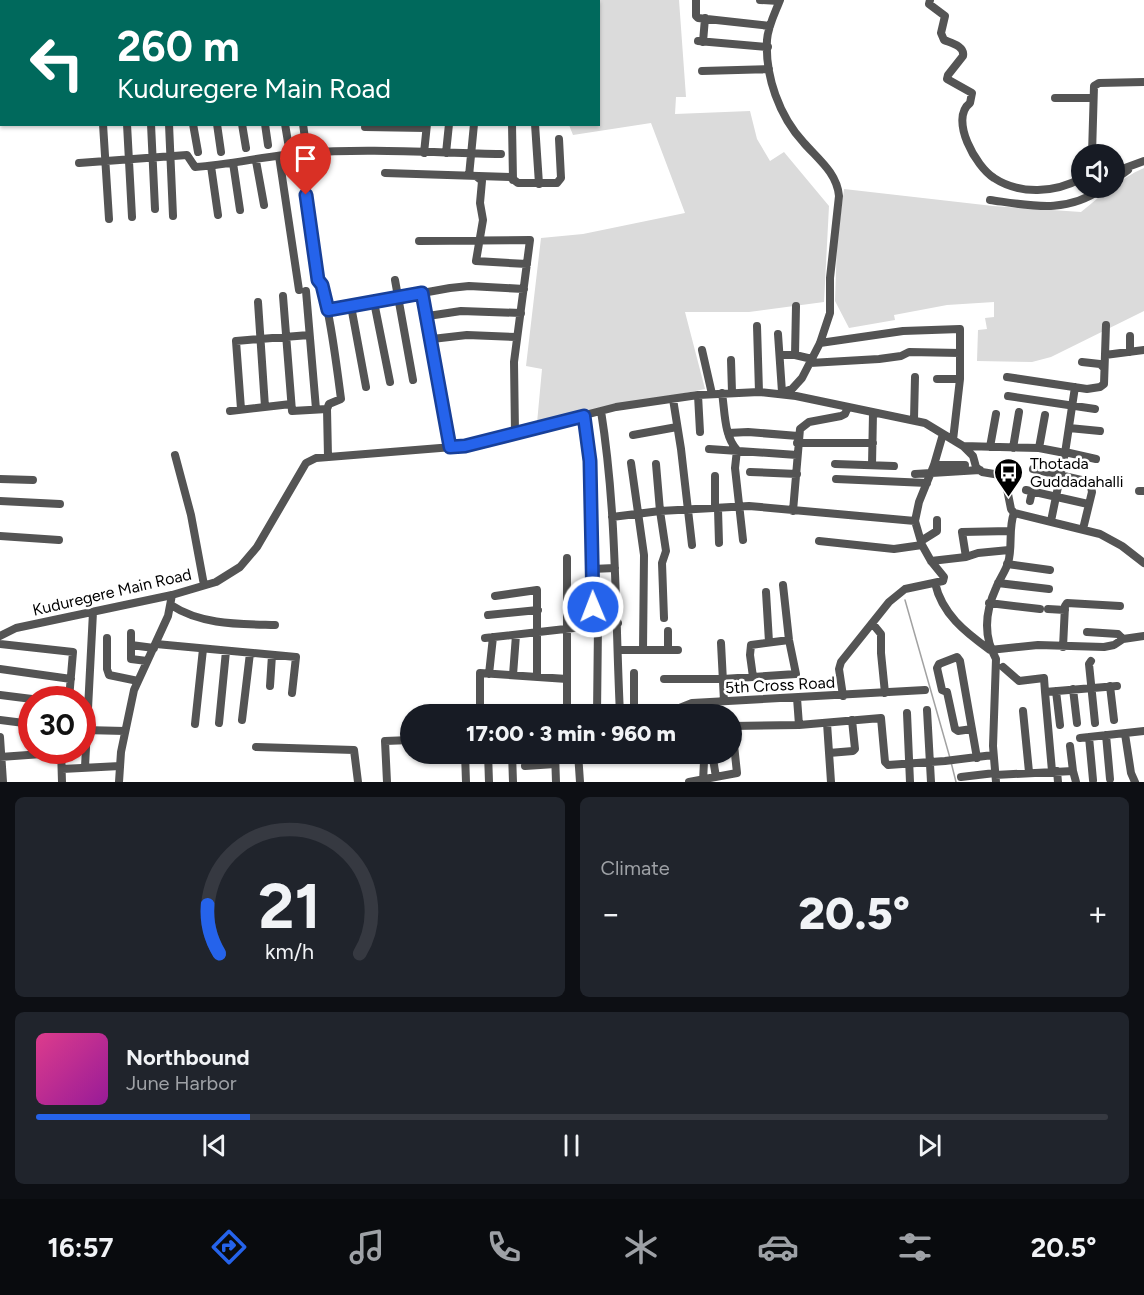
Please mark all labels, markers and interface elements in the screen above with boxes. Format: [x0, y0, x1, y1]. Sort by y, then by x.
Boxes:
text: 260 m [117, 21, 240, 72]
icon: left [18, 24, 96, 102]
text: Kuduregere Main Road [117, 72, 391, 105]
pin [280, 133, 331, 195]
icon: arrive [289, 142, 322, 175]
map controls [1071, 144, 1125, 198]
button: sound [1071, 144, 1125, 198]
place label: Thotada Guddadahalli [1030, 454, 1123, 491]
bus stop icon: Thotada Guddadahalli [993, 456, 1025, 498]
street label: Kuduregere Main Road [31, 564, 193, 620]
position arrow [561, 575, 625, 639]
street label: 5th Cross Road [725, 673, 835, 697]
speed limit sign: 30 [18, 686, 96, 764]
text: 17:00 · 3 min · 960 m [466, 720, 676, 747]
text: Climate [601, 856, 670, 880]
text: 21 [259, 869, 321, 944]
text: 20.5° [799, 886, 910, 940]
text: − [601, 894, 621, 933]
text: + [1087, 894, 1108, 933]
text: km/h [265, 939, 314, 964]
text: Northbound [126, 1044, 250, 1071]
text: June Harbor [126, 1071, 237, 1095]
icon: previous [198, 1129, 231, 1162]
icon: pause [555, 1129, 588, 1162]
icon: next [913, 1129, 946, 1162]
icon: directions [208, 1226, 250, 1268]
icon: music [346, 1226, 388, 1268]
icon: phone [483, 1226, 525, 1268]
icon: climate [620, 1226, 662, 1268]
icon: car [757, 1226, 799, 1268]
icon: filters [894, 1226, 936, 1268]
text: 16:57 [48, 1231, 113, 1264]
text: 20.5° [1031, 1231, 1096, 1264]

